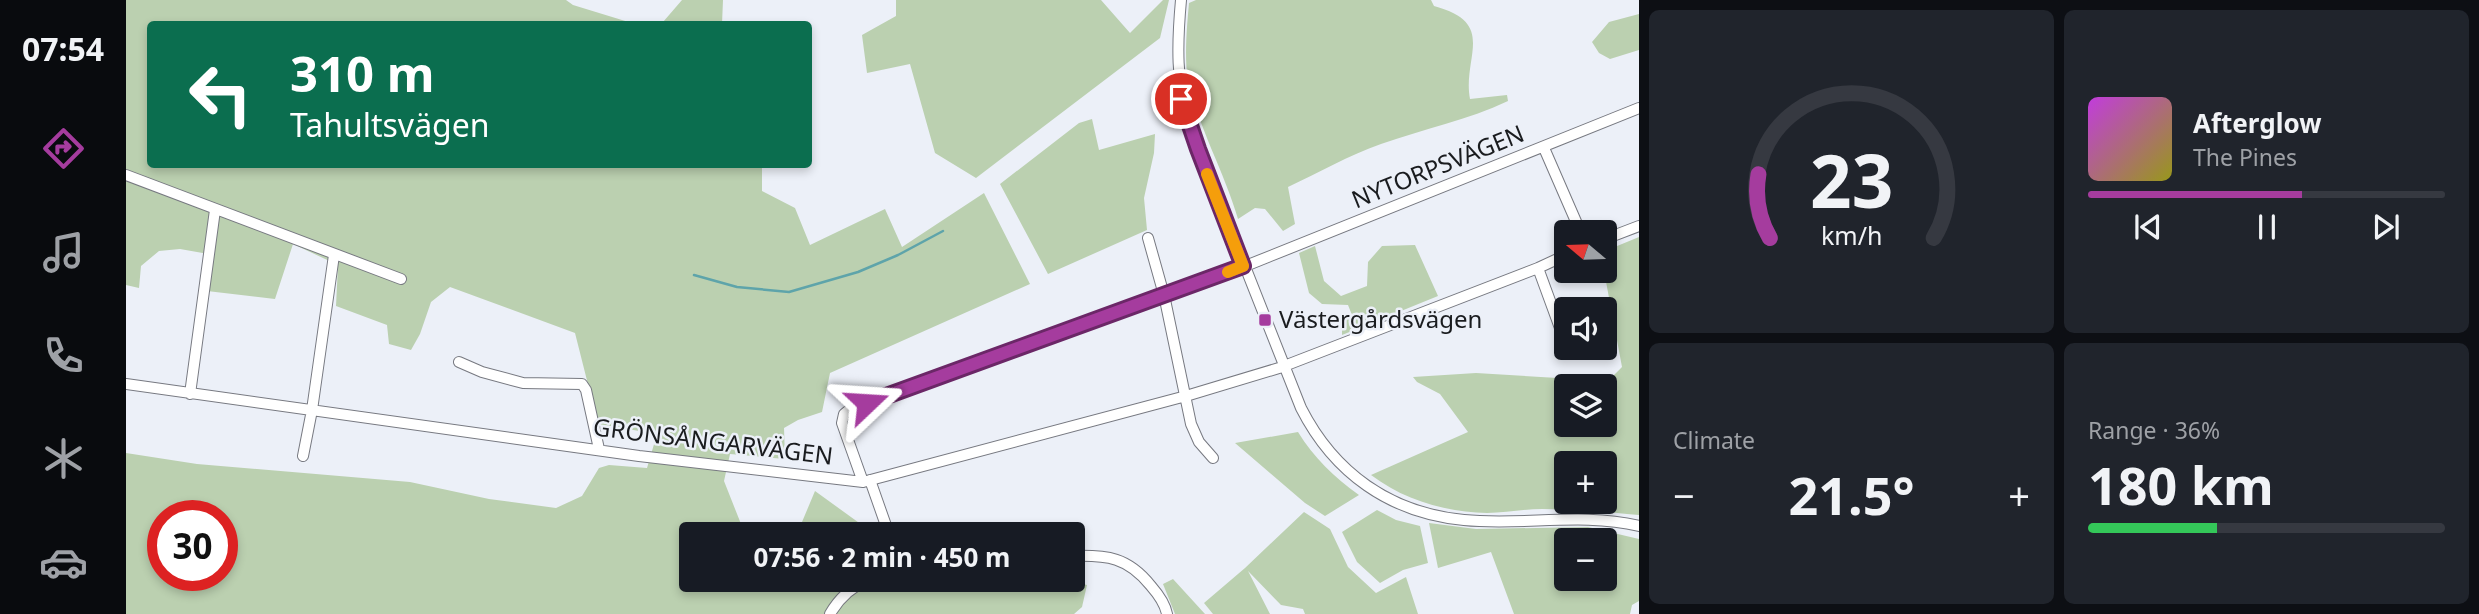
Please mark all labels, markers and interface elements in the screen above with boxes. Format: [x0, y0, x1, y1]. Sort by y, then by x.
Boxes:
text: 07:54 [22, 27, 104, 70]
text: 310 m [290, 40, 435, 106]
icon: left [175, 49, 266, 140]
pin [1151, 69, 1211, 129]
icon: arrive [1162, 80, 1200, 118]
text: Tahultsvägen [290, 103, 490, 146]
text: Afterglow [2193, 105, 2321, 141]
street label: NYTORPSVÄGEN [1346, 116, 1529, 215]
icon: directions [39, 124, 88, 173]
text: 23 [1810, 130, 1893, 229]
text: The Pines [2193, 141, 2297, 173]
icon: previous [2129, 208, 2167, 246]
icon: pause [2248, 208, 2286, 246]
icon: next [2367, 208, 2405, 246]
text: km/h [1821, 218, 1882, 252]
north arrow [1554, 220, 1617, 284]
map controls [1554, 220, 1617, 591]
icon: music [39, 228, 88, 277]
button: sound [1554, 297, 1617, 360]
place label: Västergårdsvägen [1279, 302, 1482, 335]
marker: Västergårdsvägen [1257, 312, 1273, 328]
icon: phone [39, 331, 88, 380]
position arrow [830, 366, 904, 440]
button: layers [1554, 374, 1617, 437]
street label: GRÖNSÅNGARVÄGEN [591, 409, 835, 472]
text: Range · 36% [2088, 414, 2220, 446]
text: Climate [1673, 424, 1755, 456]
icon: climate [39, 434, 88, 483]
text: 180 km [2088, 449, 2274, 520]
button: + [1554, 451, 1617, 514]
text: 21.5° [1789, 459, 1914, 530]
text: − [1673, 469, 1695, 521]
text: + [2008, 469, 2030, 521]
speed limit sign: 30 [147, 500, 238, 591]
button: − [1554, 528, 1617, 591]
icon: car [39, 538, 88, 587]
text: 07:56 · 2 min · 450 m [754, 539, 1010, 575]

